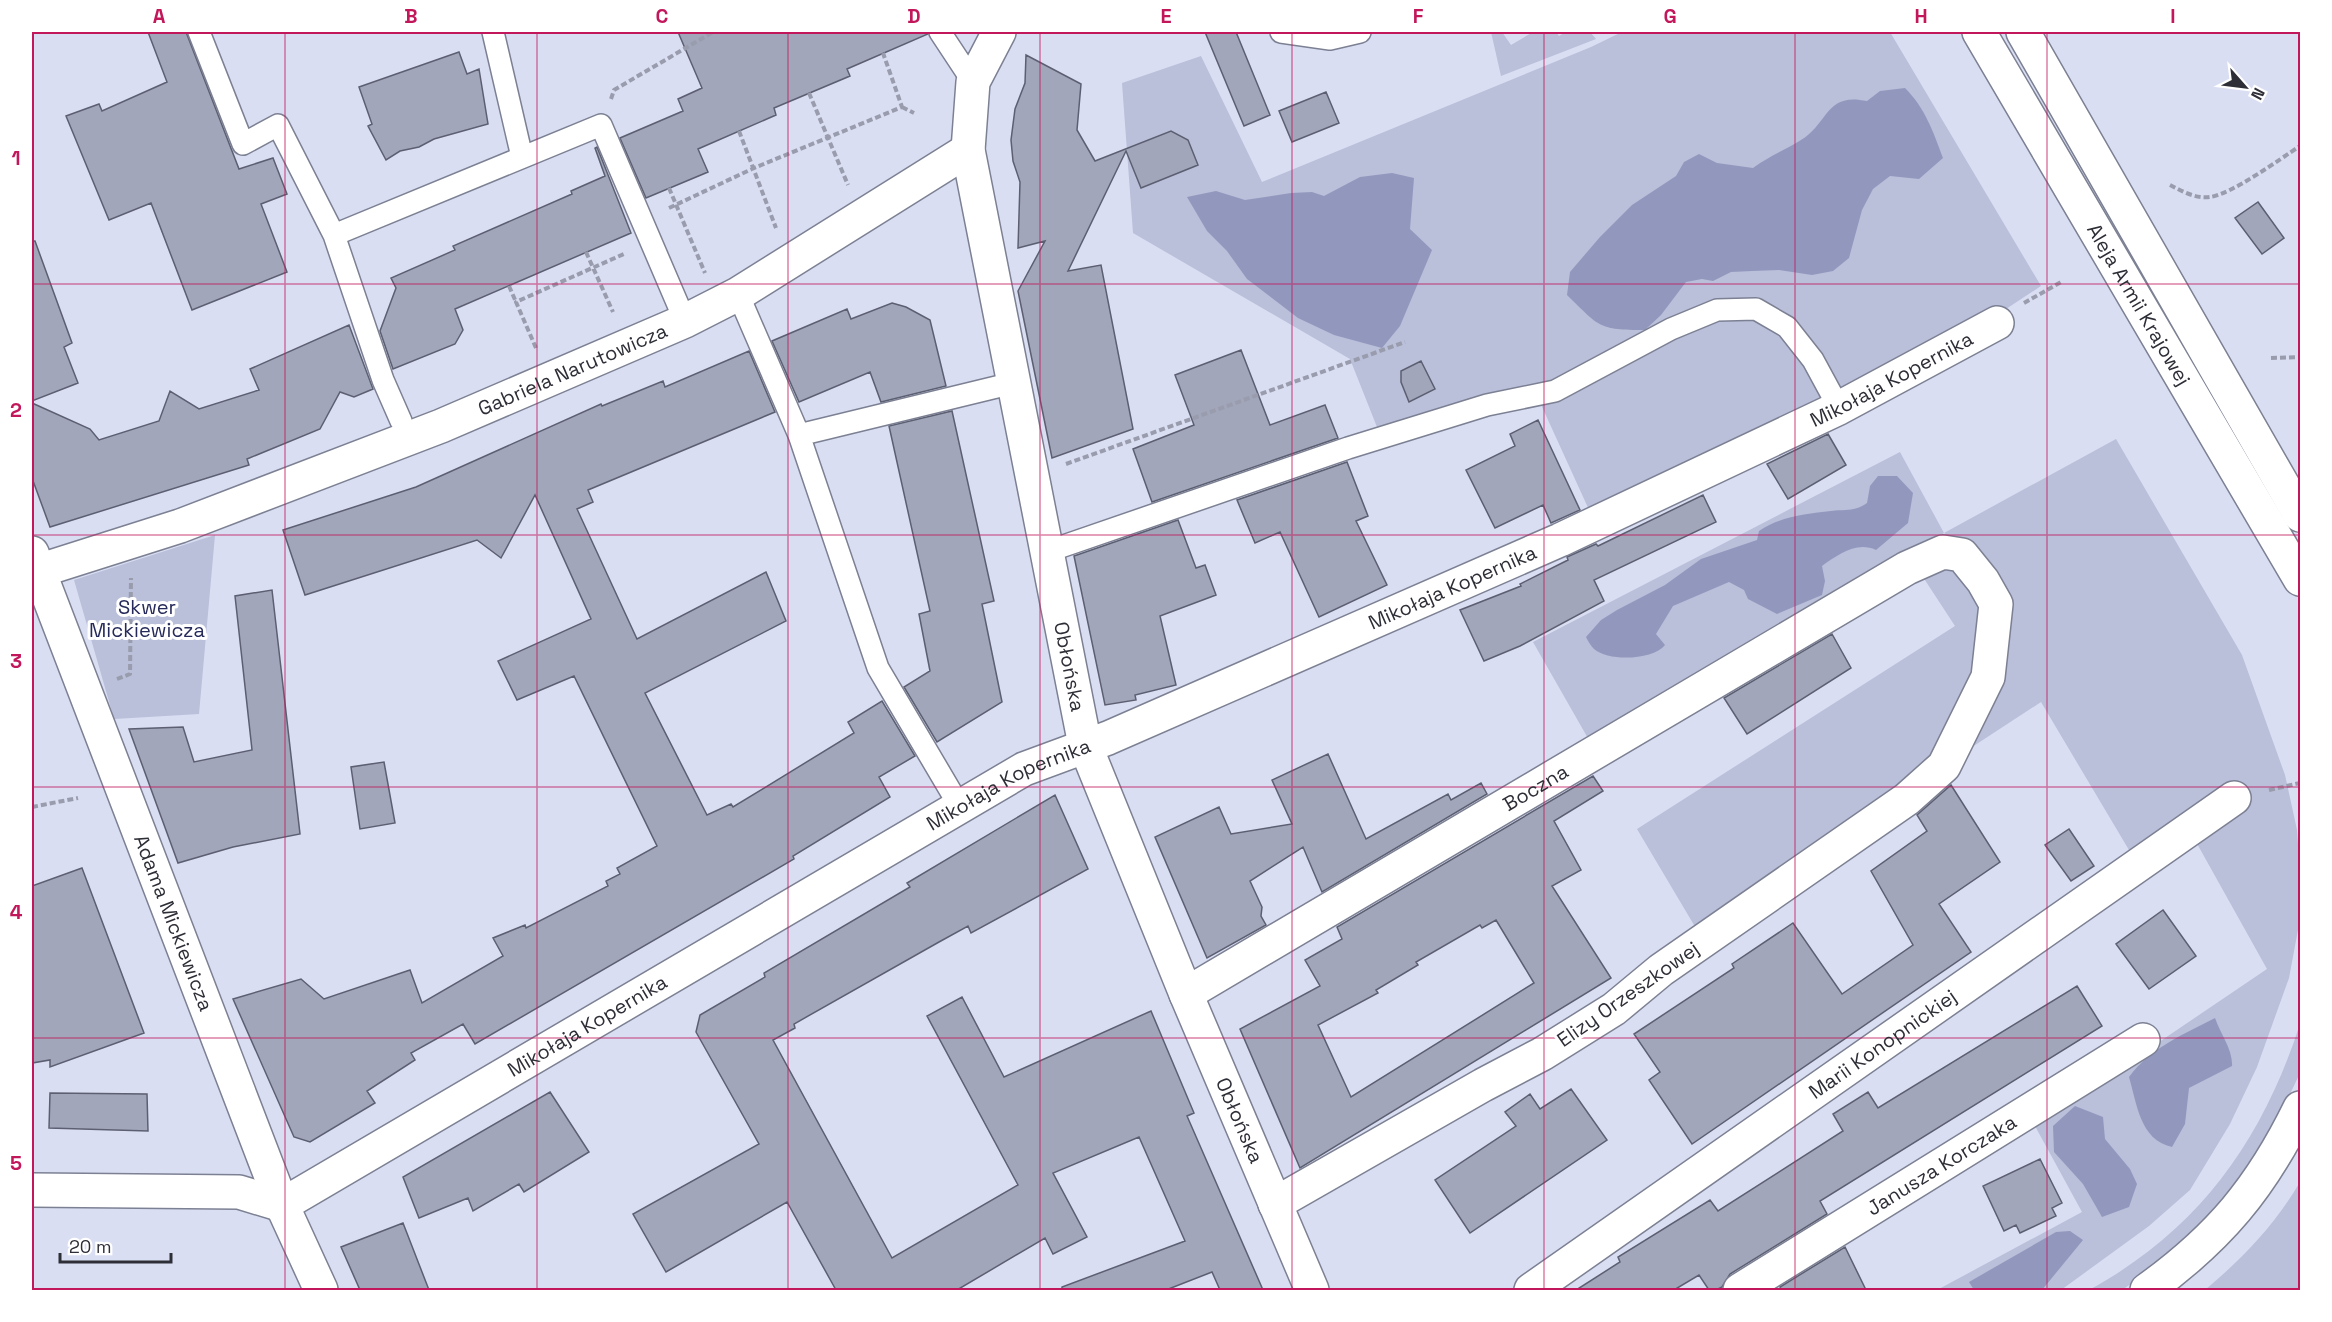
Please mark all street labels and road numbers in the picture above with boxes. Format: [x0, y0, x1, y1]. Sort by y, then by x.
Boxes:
street label: Aleja Armii Krajowej [2081, 219, 2197, 390]
street label: Gabriela Narutowicza [474, 317, 671, 422]
street label: Mikołaja Kopernika [1806, 325, 1977, 433]
street label: Mikołaja Kopernika [1364, 539, 1540, 635]
street label: Obłońska [1048, 619, 1091, 714]
street label: Mikołaja Kopernika [922, 733, 1094, 836]
street label: Boczna [1498, 758, 1573, 817]
street label: Adama Mickiewicza [128, 831, 219, 1015]
street label: Elizy Orzeszkowej [1552, 935, 1704, 1053]
street label: Mikołaja Kopernika [503, 969, 672, 1083]
street label: Marii Konopnickiej [1803, 983, 1961, 1105]
street label: Obłońska [1210, 1073, 1270, 1167]
street label: Janusza Korczaka [1862, 1109, 2021, 1221]

